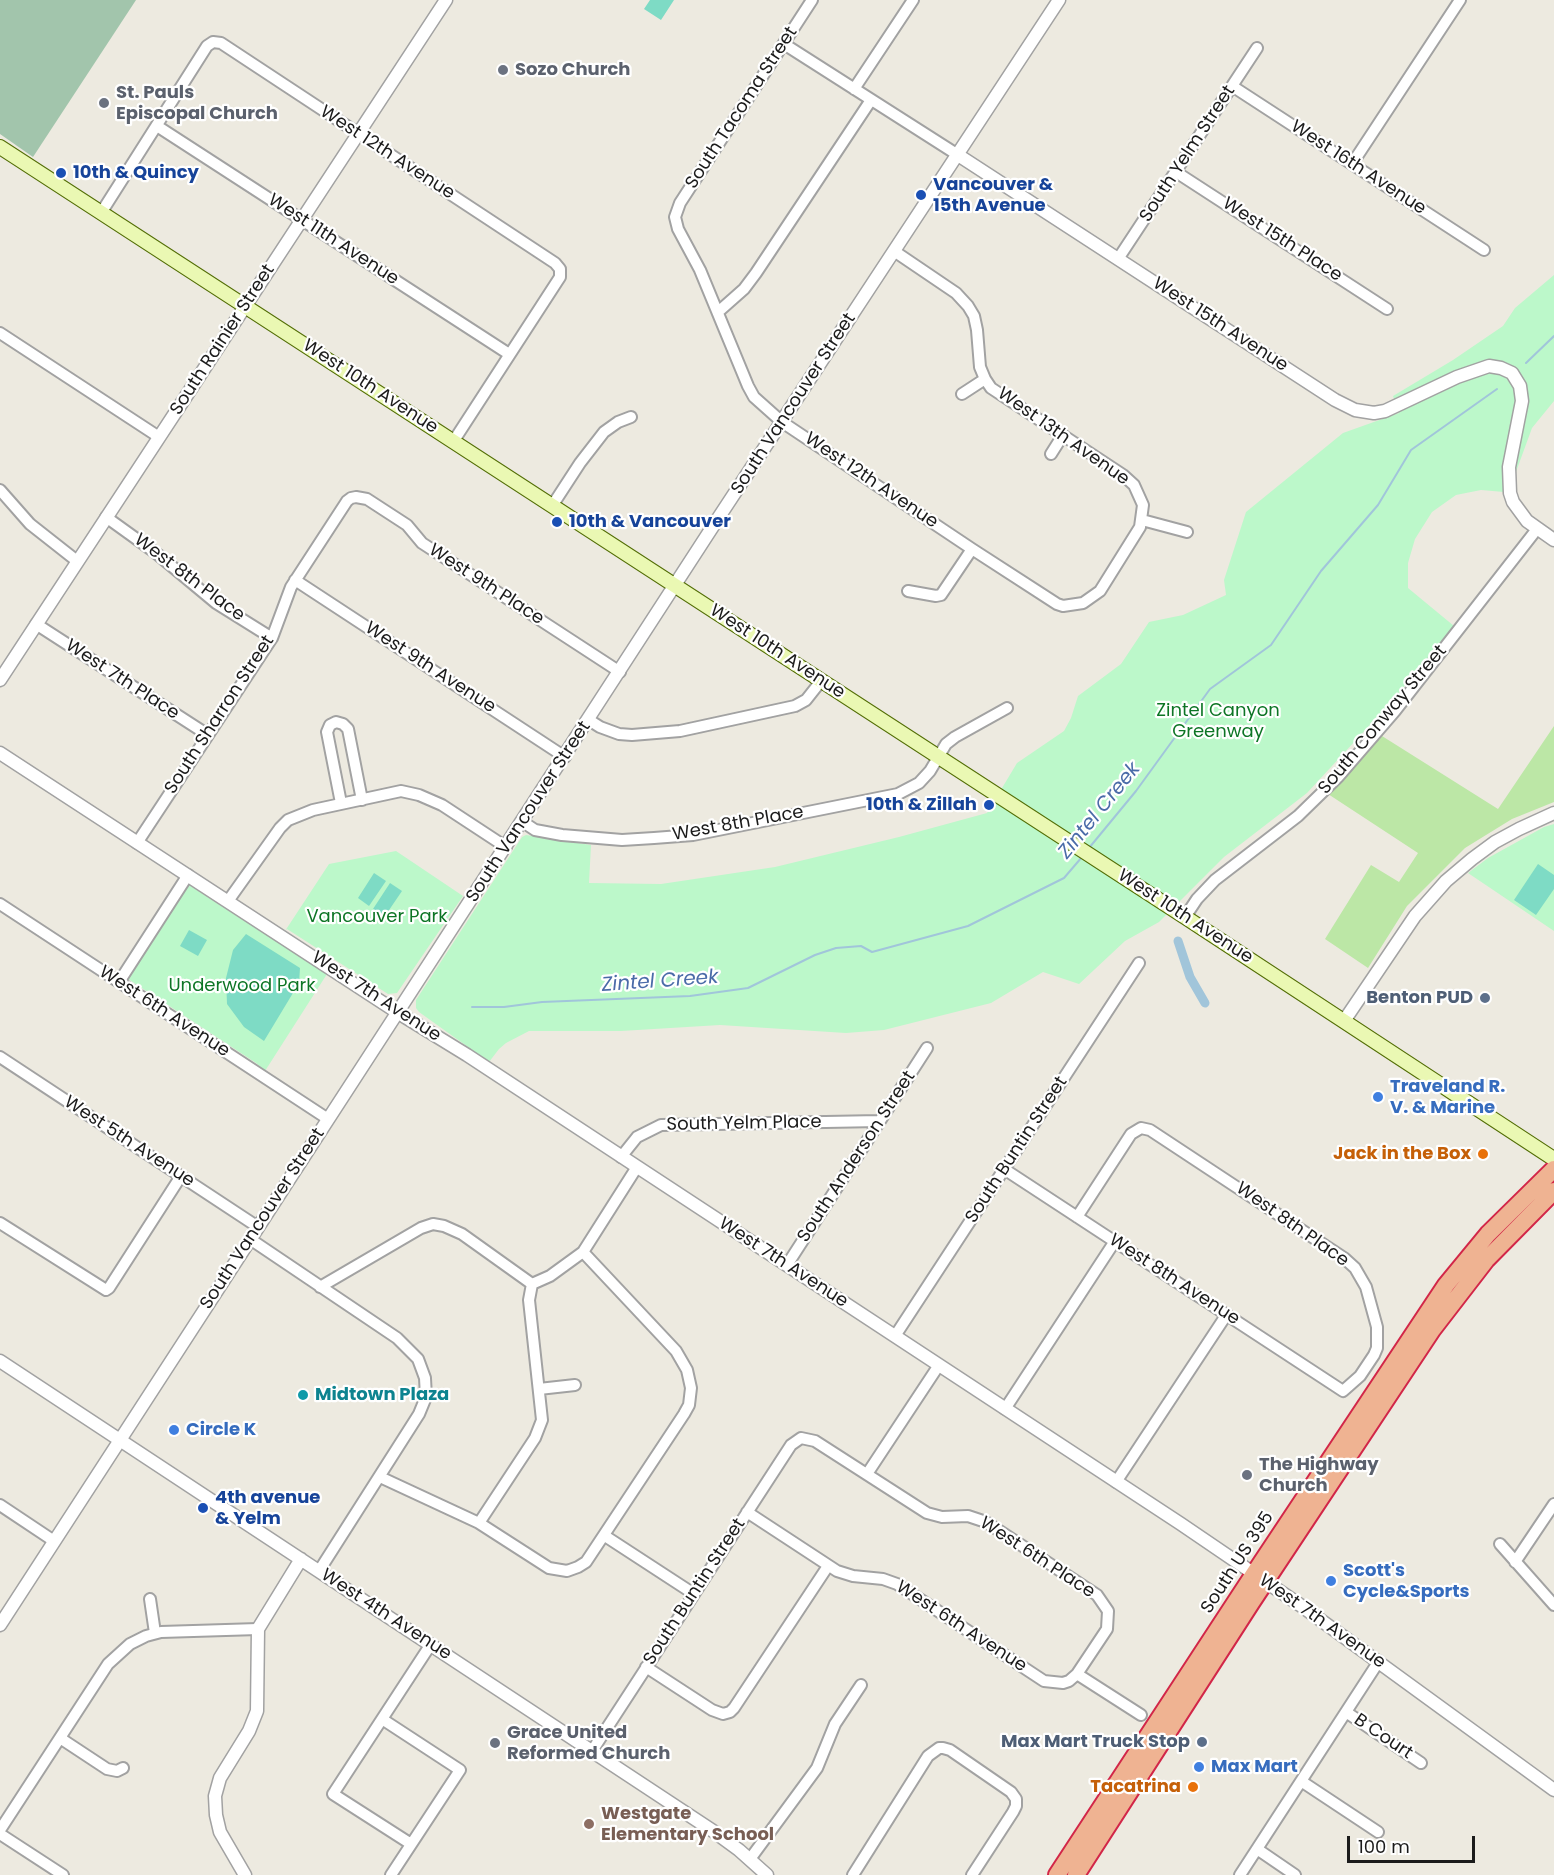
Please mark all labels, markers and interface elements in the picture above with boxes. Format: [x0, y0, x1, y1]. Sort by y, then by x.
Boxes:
street label: South Tacoma Street [681, 23, 803, 193]
place label: Sozo Church [515, 59, 630, 81]
marker: Sozo Church [496, 63, 510, 77]
place label: St. Pauls Episcopal Church [116, 82, 278, 124]
street label: South Yelm Street [1136, 82, 1240, 226]
marker: St. Pauls Episcopal Church [97, 96, 111, 110]
street label: West 12th Avenue [316, 101, 458, 205]
street label: West 16th Avenue [1286, 116, 1430, 220]
place label: 10th & Quincy [73, 162, 199, 184]
marker: 10th & Quincy [54, 166, 68, 180]
place label: Vancouver & 15th Avenue [933, 174, 1053, 216]
marker: Vancouver & 15th Avenue [914, 188, 928, 202]
street label: West 11th Avenue [264, 190, 402, 290]
street label: West 15th Place [1218, 193, 1346, 287]
street label: South Rainier Street [166, 261, 280, 419]
street label: West 15th Avenue [1148, 273, 1292, 377]
street label: South Vancouver Street [727, 309, 861, 499]
street label: West 10th Avenue [298, 335, 442, 439]
street label: West 13th Avenue [993, 383, 1133, 491]
street label: West 12th Avenue [800, 428, 942, 534]
place label: 10th & Vancouver [569, 511, 731, 533]
marker: 10th & Vancouver [550, 515, 564, 529]
street label: West 8th Place [129, 529, 249, 627]
street label: West 9th Place [424, 540, 548, 630]
street label: West 10th Avenue [705, 600, 849, 704]
street label: West 9th Avenue [361, 618, 499, 718]
street label: South Sharron Street [161, 632, 279, 798]
street label: West 7th Place [61, 635, 183, 725]
street label: South Conway Street [1314, 641, 1452, 799]
park label: Zintel Canyon Greenway [1156, 700, 1280, 742]
street label: South Vancouver Street [462, 717, 596, 907]
water label: Zintel Creek [1054, 758, 1146, 864]
place label: 10th & Zillah [866, 794, 977, 816]
marker: 10th & Zillah [982, 798, 996, 812]
street label: West 8th Place [671, 802, 805, 846]
street label: West 10th Avenue [1113, 865, 1257, 969]
park label: Vancouver Park [306, 906, 448, 928]
street label: West 7th Avenue [307, 947, 445, 1047]
street label: West 6th Avenue [95, 962, 233, 1062]
water label: Zintel Creek [601, 966, 719, 998]
park label: Underwood Park [168, 975, 316, 997]
place label: Benton PUD [1366, 987, 1473, 1009]
marker: Benton PUD [1478, 991, 1492, 1005]
street label: South Anderson Street [793, 1067, 921, 1247]
street label: South Buntin Street [961, 1073, 1073, 1227]
place label: Traveland R. V. & Marine [1390, 1076, 1505, 1118]
marker: Traveland R. V. & Marine [1371, 1090, 1385, 1104]
street label: West 5th Avenue [60, 1092, 198, 1192]
street label: South Yelm Place [666, 1112, 822, 1136]
street label: South Vancouver Street [196, 1124, 330, 1314]
place label: Jack in the Box [1333, 1143, 1471, 1165]
marker: Jack in the Box [1476, 1147, 1490, 1161]
street label: West 8th Place [1231, 1178, 1353, 1272]
street label: West 7th Avenue [714, 1213, 852, 1313]
street label: West 8th Avenue [1105, 1230, 1243, 1330]
place label: Midtown Plaza [315, 1384, 449, 1406]
marker: Midtown Plaza [296, 1388, 310, 1402]
place label: Circle K [186, 1419, 256, 1441]
marker: Circle K [167, 1423, 181, 1437]
place label: The Highway Church [1259, 1454, 1379, 1496]
marker: The Highway Church [1240, 1468, 1254, 1482]
place label: 4th avenue & Yelm [215, 1487, 320, 1530]
marker: 4th avenue & Yelm [196, 1501, 210, 1515]
street label: South US 395 [1197, 1508, 1279, 1618]
street label: West 6th Place [975, 1513, 1099, 1603]
street label: South Buntin Street [639, 1515, 751, 1669]
place label: Scott's Cycle&Sports [1343, 1560, 1470, 1602]
street label: West 4th Avenue [317, 1565, 455, 1665]
street label: West 7th Avenue [1254, 1570, 1390, 1674]
marker: Scott's Cycle&Sports [1324, 1574, 1338, 1588]
street label: West 6th Avenue [892, 1577, 1030, 1677]
street label: B Court [1350, 1710, 1416, 1764]
place label: Grace United Reformed Church [507, 1722, 670, 1764]
place label: Max Mart Truck Stop [1001, 1731, 1190, 1753]
marker: Max Mart Truck Stop [1195, 1735, 1209, 1749]
marker: Grace United Reformed Church [488, 1736, 502, 1750]
place label: Max Mart [1211, 1756, 1298, 1778]
marker: Max Mart [1192, 1760, 1206, 1774]
place label: Tacatrina [1090, 1776, 1181, 1798]
marker: Tacatrina [1186, 1780, 1200, 1794]
place label: Westgate Elementary School [601, 1803, 774, 1846]
marker: Westgate Elementary School [582, 1817, 596, 1831]
scale bar [1350, 1824, 1478, 1862]
text: 100 m [1358, 1834, 1410, 1859]

